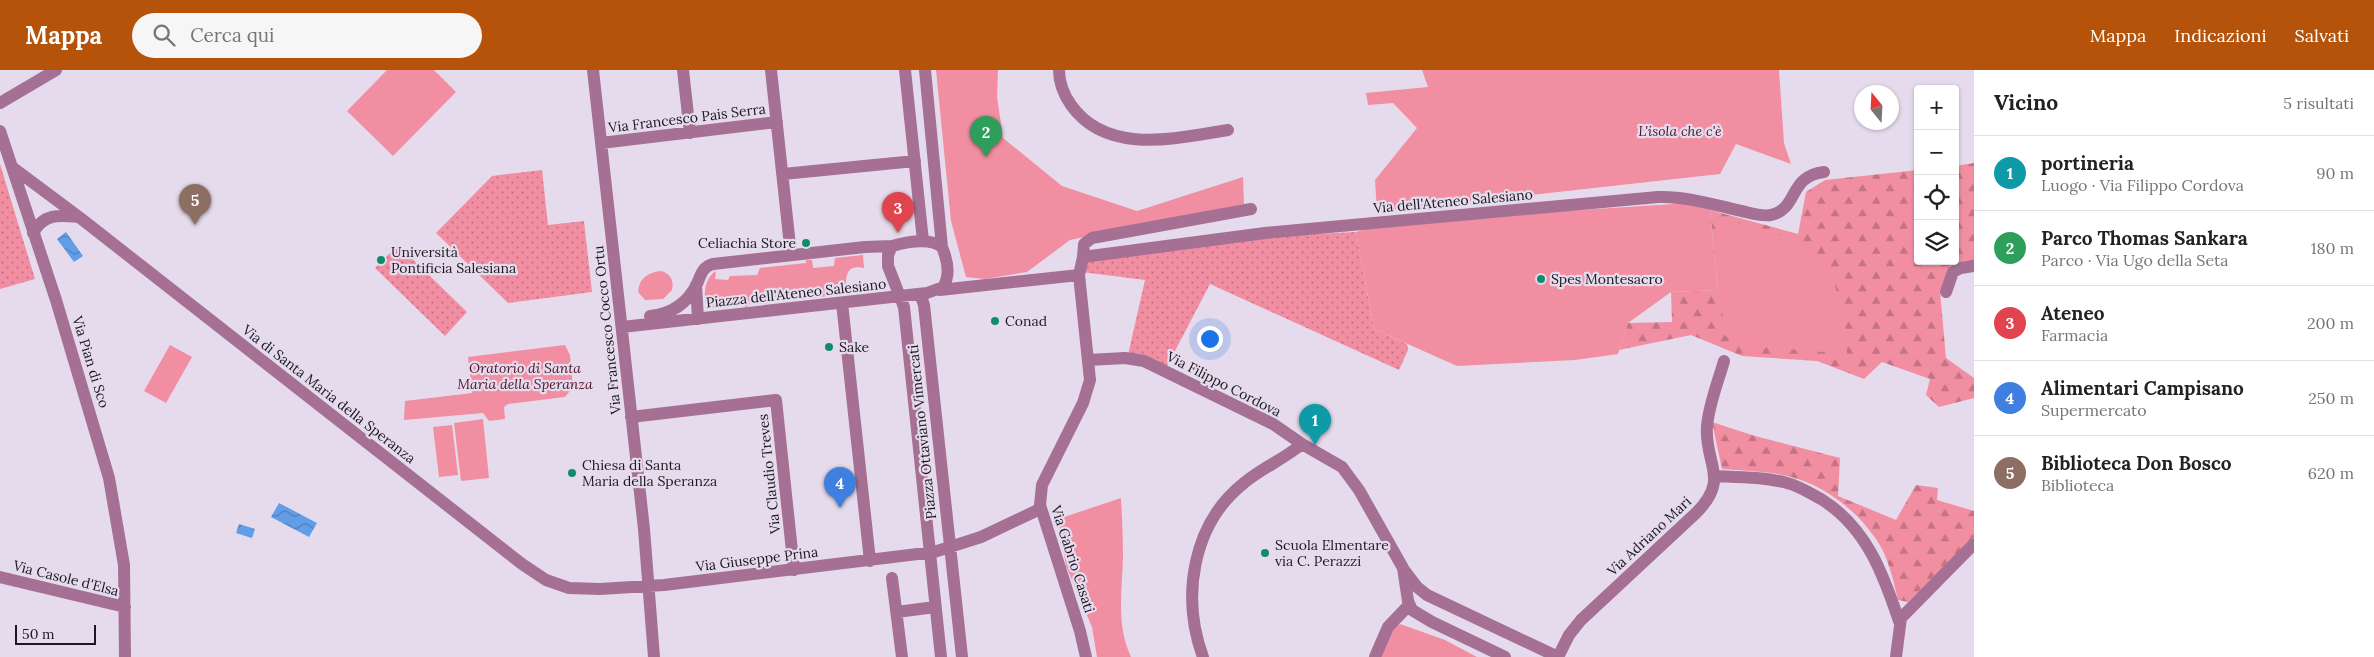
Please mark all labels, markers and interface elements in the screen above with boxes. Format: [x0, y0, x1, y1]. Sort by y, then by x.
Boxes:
search box [132, 13, 482, 58]
text: Mappa [25, 20, 102, 51]
icon: search [150, 21, 178, 49]
text: Cerca qui [190, 23, 274, 47]
text: Mappa [2090, 24, 2146, 47]
text: Indicazioni [2174, 24, 2267, 47]
text: Salvati [2295, 24, 2349, 47]
north arrow [1854, 85, 1899, 130]
map controls [1914, 85, 1959, 265]
button: + [1914, 85, 1959, 130]
text: Vicino [1994, 89, 2058, 116]
text: 5 risultati [2283, 93, 2354, 113]
street label: Via Francesco Pais Serra [606, 99, 767, 137]
pin: 2 [970, 116, 1002, 157]
park label: L'isola che c'è [1638, 122, 1722, 140]
button: − [1914, 130, 1959, 175]
text: portineria [2041, 151, 2134, 175]
text: 1 [2007, 163, 2013, 183]
text: 90 m [2316, 163, 2354, 183]
button: locate [1914, 175, 1959, 220]
text: Luogo · Via Filippo Cordova [2041, 175, 2244, 195]
pin: 5 [179, 184, 211, 225]
street label: Via dell'Ateneo Salesiano [1372, 185, 1533, 217]
pin: 3 [882, 192, 914, 233]
button: layers [1914, 220, 1959, 265]
text: Parco Thomas Sankara [2041, 226, 2248, 250]
place label: Celiachia Store [698, 234, 796, 252]
marker: Celiachia Store [800, 237, 812, 249]
text: 2 [2006, 238, 2014, 258]
text: 180 m [2311, 238, 2354, 258]
place label: Università Pontificia Salesiana [391, 243, 516, 277]
street label: Via Francesco Cocco Ortu [589, 245, 625, 416]
text: Parco · Via Ugo della Seta [2041, 250, 2228, 270]
marker: Università Pontificia Salesiana [375, 254, 387, 266]
place label: Spes Montesacro [1551, 270, 1663, 288]
marker: Spes Montesacro [1535, 273, 1547, 285]
street label: Piazza dell'Ateneo Salesiano [705, 275, 887, 311]
text: Ateneo [2041, 301, 2104, 325]
place label: Conad [1005, 312, 1047, 330]
street label: Via Pian di Sco [68, 313, 114, 410]
text: 3 [2006, 313, 2014, 333]
text: 200 m [2307, 313, 2354, 333]
marker: Conad [989, 315, 1001, 327]
street label: Via di Santa Maria della Speranza [238, 320, 419, 467]
text: Farmacia [2041, 325, 2108, 345]
your location [1197, 326, 1223, 352]
place label: Sake [839, 338, 870, 356]
marker: Sake [823, 341, 835, 353]
street label: Piazza Ottaviano Vimercati [904, 344, 940, 520]
street label: Via Filippo Cordova [1163, 347, 1284, 421]
park label: Oratorio di Santa Maria della Speranza [457, 359, 593, 393]
text: Alimentari Campisano [2041, 376, 2244, 400]
text: 4 [2006, 388, 2014, 408]
text: 250 m [2308, 388, 2354, 408]
text: Supermercato [2041, 400, 2147, 420]
pin: 1 [1299, 404, 1331, 445]
street label: Via Claudio Treves [754, 413, 784, 536]
text: Biblioteca Don Bosco [2041, 451, 2232, 475]
place label: Chiesa di Santa Maria della Speranza [582, 456, 717, 490]
text: 5 [2006, 463, 2014, 483]
text: 620 m [2308, 463, 2354, 483]
marker: Chiesa di Santa Maria della Speranza [566, 467, 578, 479]
pin: 4 [824, 467, 856, 508]
text: Biblioteca [2041, 475, 2114, 495]
street label: Via Adriano Mari [1602, 492, 1695, 580]
street label: Via Gabrio Casati [1047, 502, 1099, 615]
place label: Scuola Elmentare via C. Perazzi [1275, 536, 1389, 570]
street label: Via Giuseppe Prina [694, 543, 819, 576]
marker: Scuola Elmentare via C. Perazzi [1259, 547, 1271, 559]
street label: Via Casole d'Elsa [10, 556, 121, 600]
scale bar [15, 622, 96, 645]
text: 50 m [22, 625, 55, 643]

